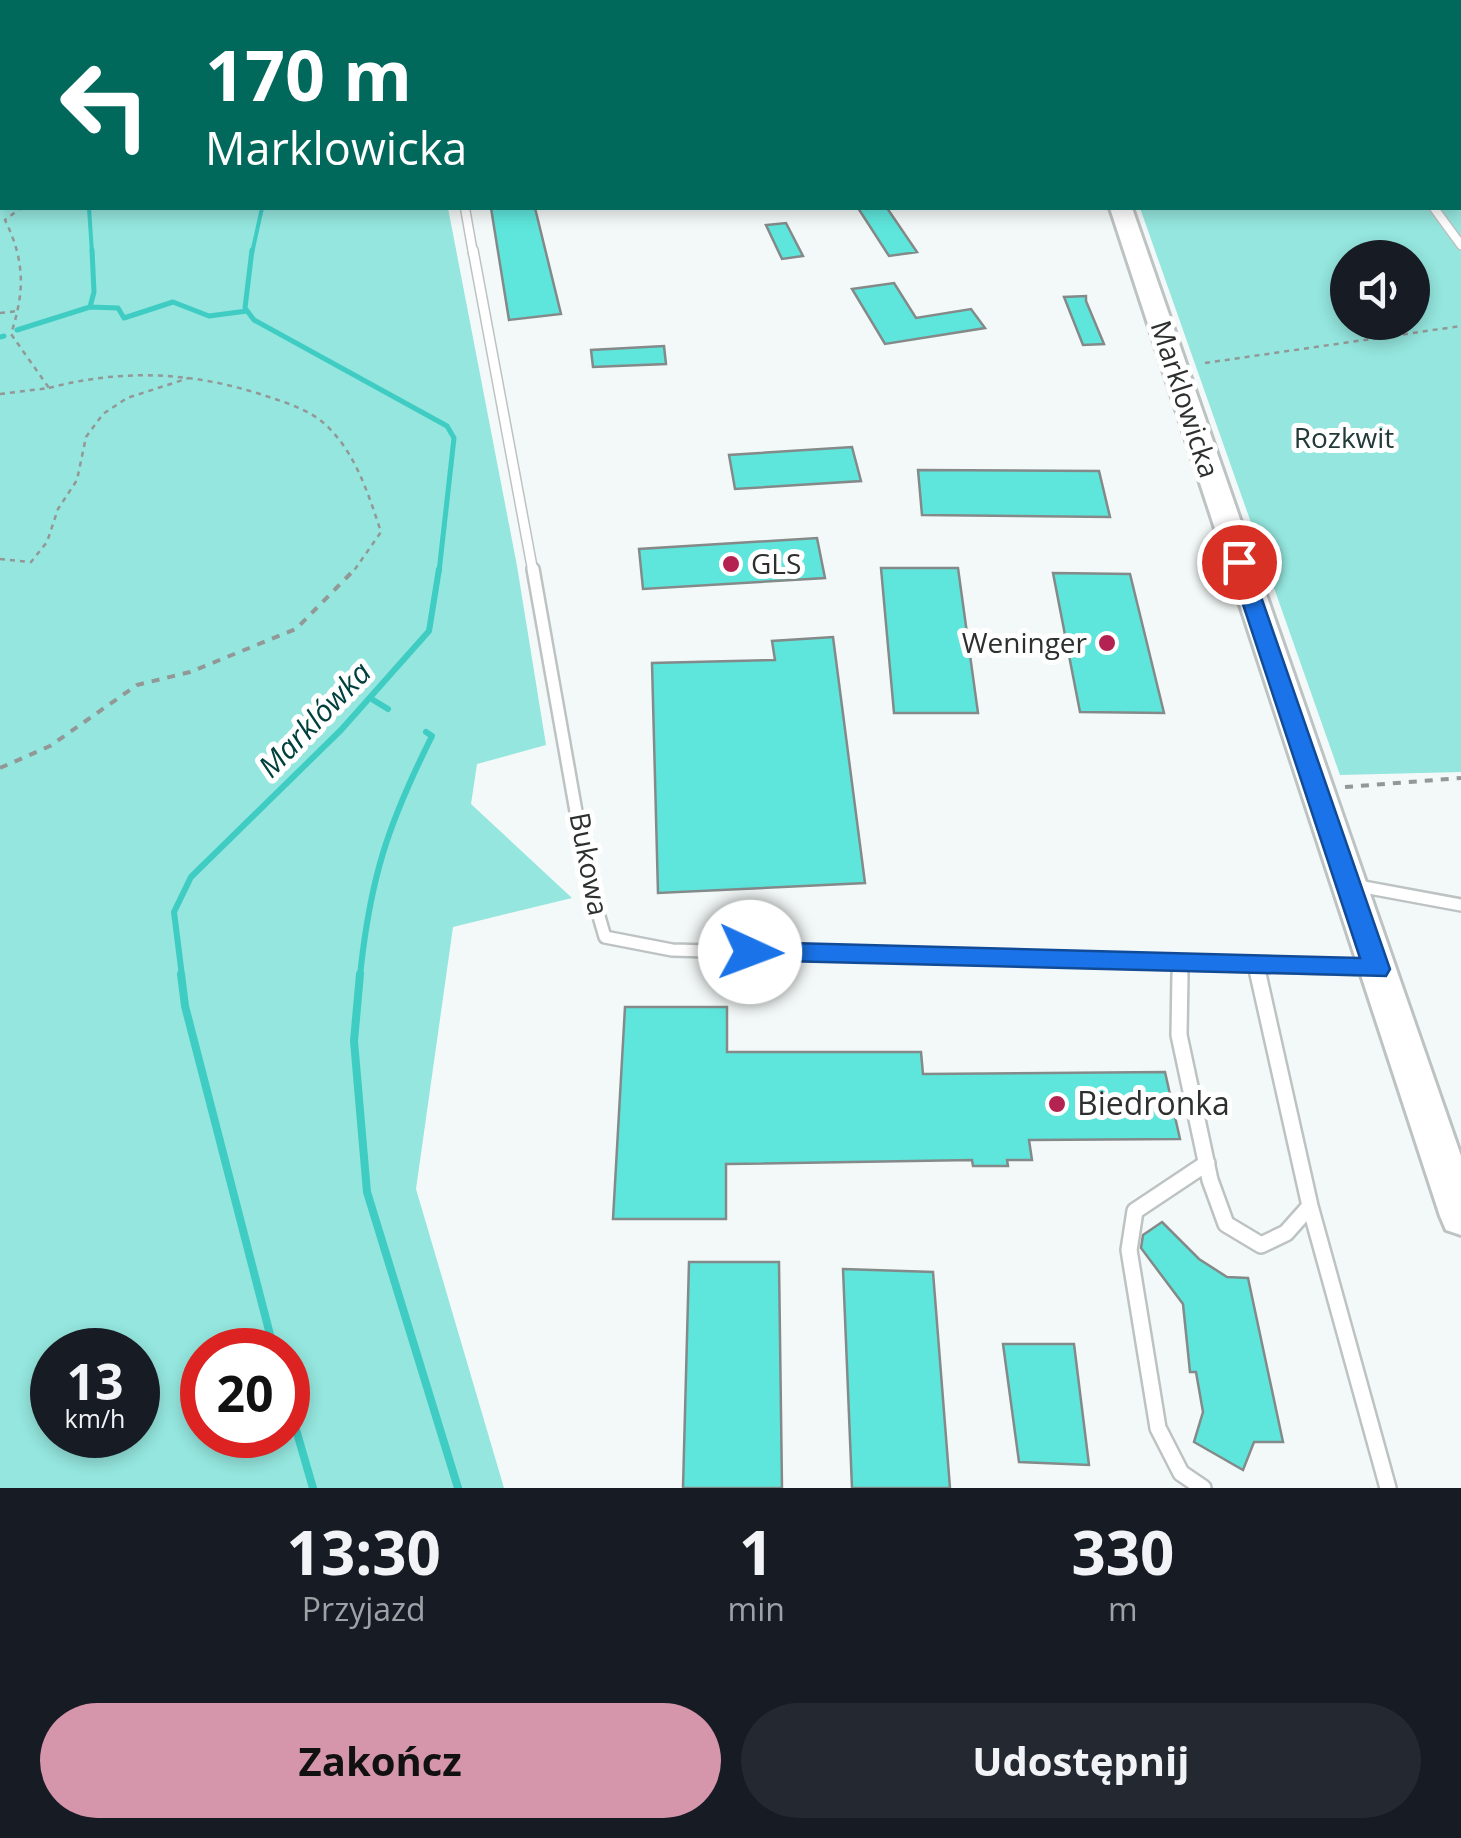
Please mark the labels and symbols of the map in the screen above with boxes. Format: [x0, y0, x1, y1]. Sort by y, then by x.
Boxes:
street label: Marklowicka [1143, 315, 1229, 482]
park label: Rozkwit [1294, 418, 1394, 456]
pin [1197, 520, 1282, 605]
place label: GLS [751, 544, 801, 582]
marker: GLS [720, 553, 742, 575]
place label: Weninger [962, 623, 1088, 661]
marker: Weninger [1096, 632, 1118, 654]
water label: Marklówka [248, 652, 379, 786]
street label: Bukowa [561, 809, 619, 919]
position arrow [698, 900, 802, 1004]
place label: Biedronka [1077, 1081, 1230, 1124]
marker: Biedronka [1046, 1093, 1068, 1115]
speed limit sign: 20 [180, 1328, 310, 1458]

